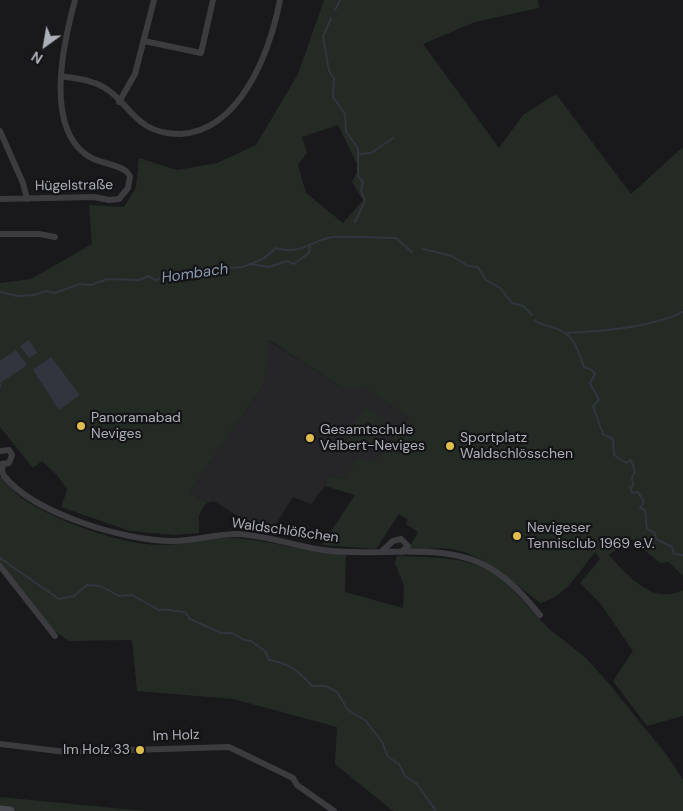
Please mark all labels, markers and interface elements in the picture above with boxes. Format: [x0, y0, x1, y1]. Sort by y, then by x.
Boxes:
north arrow [20, 20, 70, 70]
text: N [28, 47, 46, 68]
street label: Hügelstraße [35, 177, 113, 195]
water label: Hombach [160, 260, 230, 288]
place label: Panoramabad Neviges [91, 410, 181, 442]
marker: Panoramabad Neviges [75, 420, 87, 432]
place label: Gesamtschule Velbert-Neviges [320, 422, 425, 454]
place label: Sportplatz Waldschlösschen [460, 430, 573, 462]
marker: Gesamtschule Velbert-Neviges [304, 432, 316, 444]
marker: Sportplatz Waldschlösschen [444, 440, 456, 452]
street label: Waldschlößchen [230, 515, 340, 547]
place label: Nevigeser Tennisclub 1969 e.V. [527, 520, 654, 552]
marker: Nevigeser Tennisclub 1969 e.V. [511, 530, 523, 542]
street label: Im Holz [152, 727, 200, 745]
place label: Im Holz 33 [63, 742, 130, 758]
marker: Im Holz 33 [134, 744, 146, 756]

